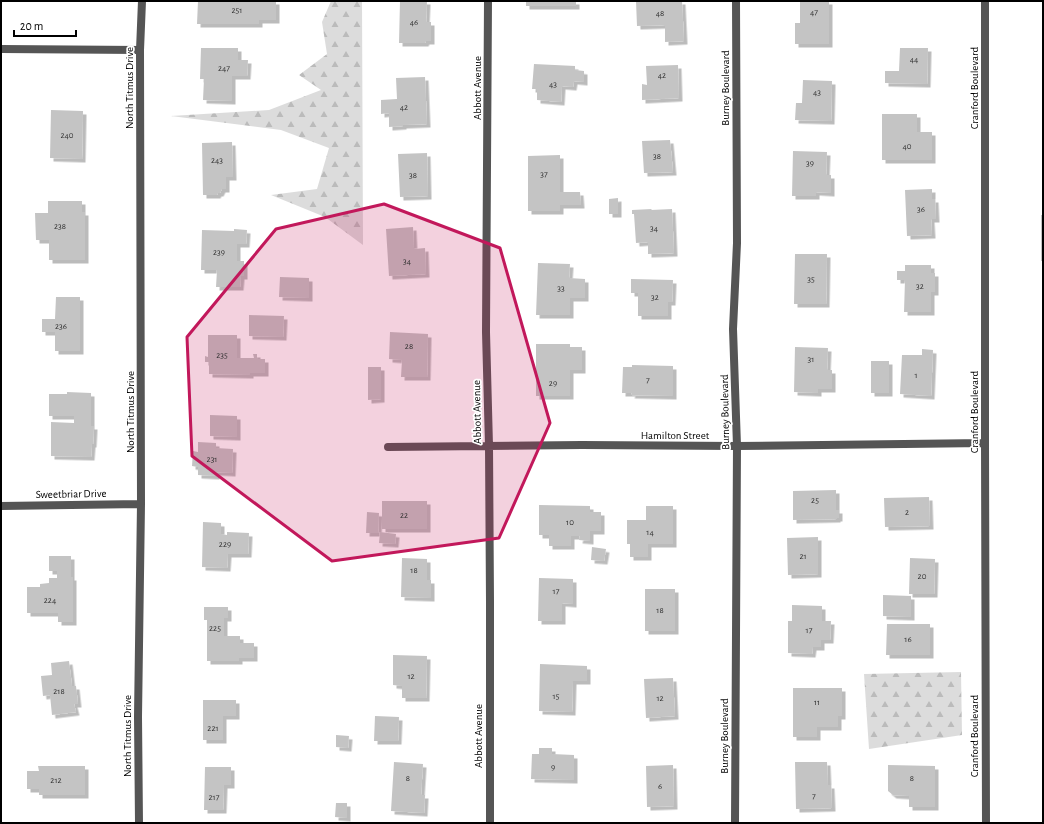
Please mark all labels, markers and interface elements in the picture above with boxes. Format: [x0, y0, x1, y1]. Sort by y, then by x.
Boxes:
house number: 251 [232, 6, 242, 15]
house number: 47 [810, 8, 818, 17]
house number: 48 [656, 9, 664, 18]
scale bar [14, 12, 76, 38]
house number: 46 [410, 18, 418, 27]
text: 20 m [20, 20, 43, 32]
street label: North Titmus Drive [124, 47, 135, 129]
street label: Cranford Boulevard [969, 47, 980, 129]
street label: Burney Boulevard [720, 50, 731, 126]
house number: 44 [910, 55, 919, 64]
street label: Abbott Avenue [472, 56, 483, 120]
house number: 247 [218, 64, 230, 73]
house number: 42 [658, 71, 666, 80]
house number: 43 [549, 80, 557, 89]
house number: 43 [813, 88, 821, 97]
house number: 42 [400, 103, 408, 112]
house number: 240 [60, 131, 74, 140]
house number: 40 [902, 142, 912, 151]
house number: 38 [653, 152, 661, 161]
house number: 243 [211, 156, 223, 165]
house number: 39 [806, 159, 814, 168]
house number: 37 [540, 170, 548, 179]
house number: 38 [409, 171, 417, 180]
house number: 36 [917, 205, 925, 214]
house number: 238 [54, 222, 66, 231]
house number: 34 [650, 224, 659, 233]
house number: 239 [213, 248, 225, 257]
house number: 34 [403, 257, 412, 266]
house number: 35 [807, 275, 815, 284]
house number: 32 [916, 282, 924, 291]
house number: 33 [557, 284, 565, 293]
house number: 32 [651, 293, 659, 302]
house number: 236 [55, 322, 67, 331]
house number: 28 [405, 342, 413, 351]
house number: 235 [216, 351, 228, 360]
house number: 31 [808, 355, 814, 364]
street label: North Titmus Drive [125, 371, 136, 453]
house number: 1 [914, 371, 918, 380]
street label: Cranford Boulevard [969, 371, 980, 453]
street label: Burney Boulevard [719, 374, 731, 450]
house number: 7 [646, 376, 650, 385]
house number: 29 [549, 379, 557, 388]
street label: Abbott Avenue [471, 380, 483, 444]
street label: Hamilton Street [641, 430, 710, 441]
house number: 231 [207, 455, 217, 464]
street label: Sweetbriar Drive [35, 488, 107, 500]
house number: 25 [811, 496, 819, 505]
house number: 2 [905, 508, 909, 517]
house number: 22 [400, 511, 408, 520]
house number: 10 [566, 518, 574, 527]
house number: 14 [646, 528, 654, 537]
house number: 229 [219, 540, 231, 549]
house number: 21 [799, 552, 807, 561]
house number: 18 [410, 566, 418, 575]
house number: 20 [918, 572, 927, 581]
house number: 17 [553, 587, 560, 596]
house number: 224 [44, 596, 57, 605]
house number: 18 [656, 606, 664, 615]
house number: 225 [209, 624, 221, 633]
house number: 17 [806, 626, 813, 635]
house number: 16 [904, 635, 912, 644]
house number: 12 [407, 672, 415, 681]
house number: 218 [53, 687, 65, 696]
house number: 15 [553, 692, 560, 701]
house number: 12 [656, 694, 664, 703]
street label: North Titmus Drive [122, 695, 133, 777]
street label: Cranford Boulevard [969, 695, 980, 777]
street label: Burney Boulevard [719, 698, 730, 774]
house number: 11 [814, 698, 820, 707]
street label: Abbott Avenue [473, 704, 484, 768]
house number: 221 [207, 724, 219, 733]
house number: 9 [551, 763, 555, 772]
house number: 8 [406, 774, 410, 783]
house number: 8 [910, 774, 914, 783]
house number: 212 [50, 776, 62, 785]
house number: 6 [658, 782, 662, 791]
house number: 7 [812, 792, 816, 801]
house number: 217 [209, 793, 220, 802]

